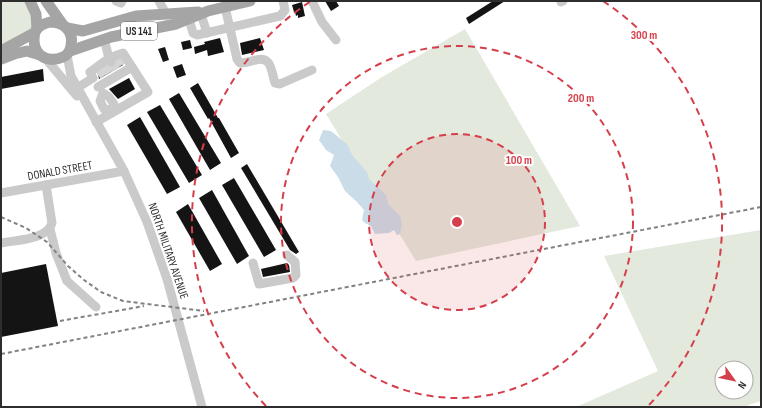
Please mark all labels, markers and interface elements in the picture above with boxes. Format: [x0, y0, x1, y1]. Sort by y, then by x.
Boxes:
road number: US 141 [121, 22, 157, 40]
text: 300 m [631, 28, 657, 43]
text: 200 m [568, 91, 594, 106]
text: 100 m [506, 153, 532, 168]
street label: DONALD STREET [26, 158, 94, 184]
street label: NORTH MILITARY AVENUE [145, 201, 191, 301]
centre of rings [450, 215, 464, 229]
north arrow [714, 360, 754, 400]
text: N [735, 379, 749, 391]

